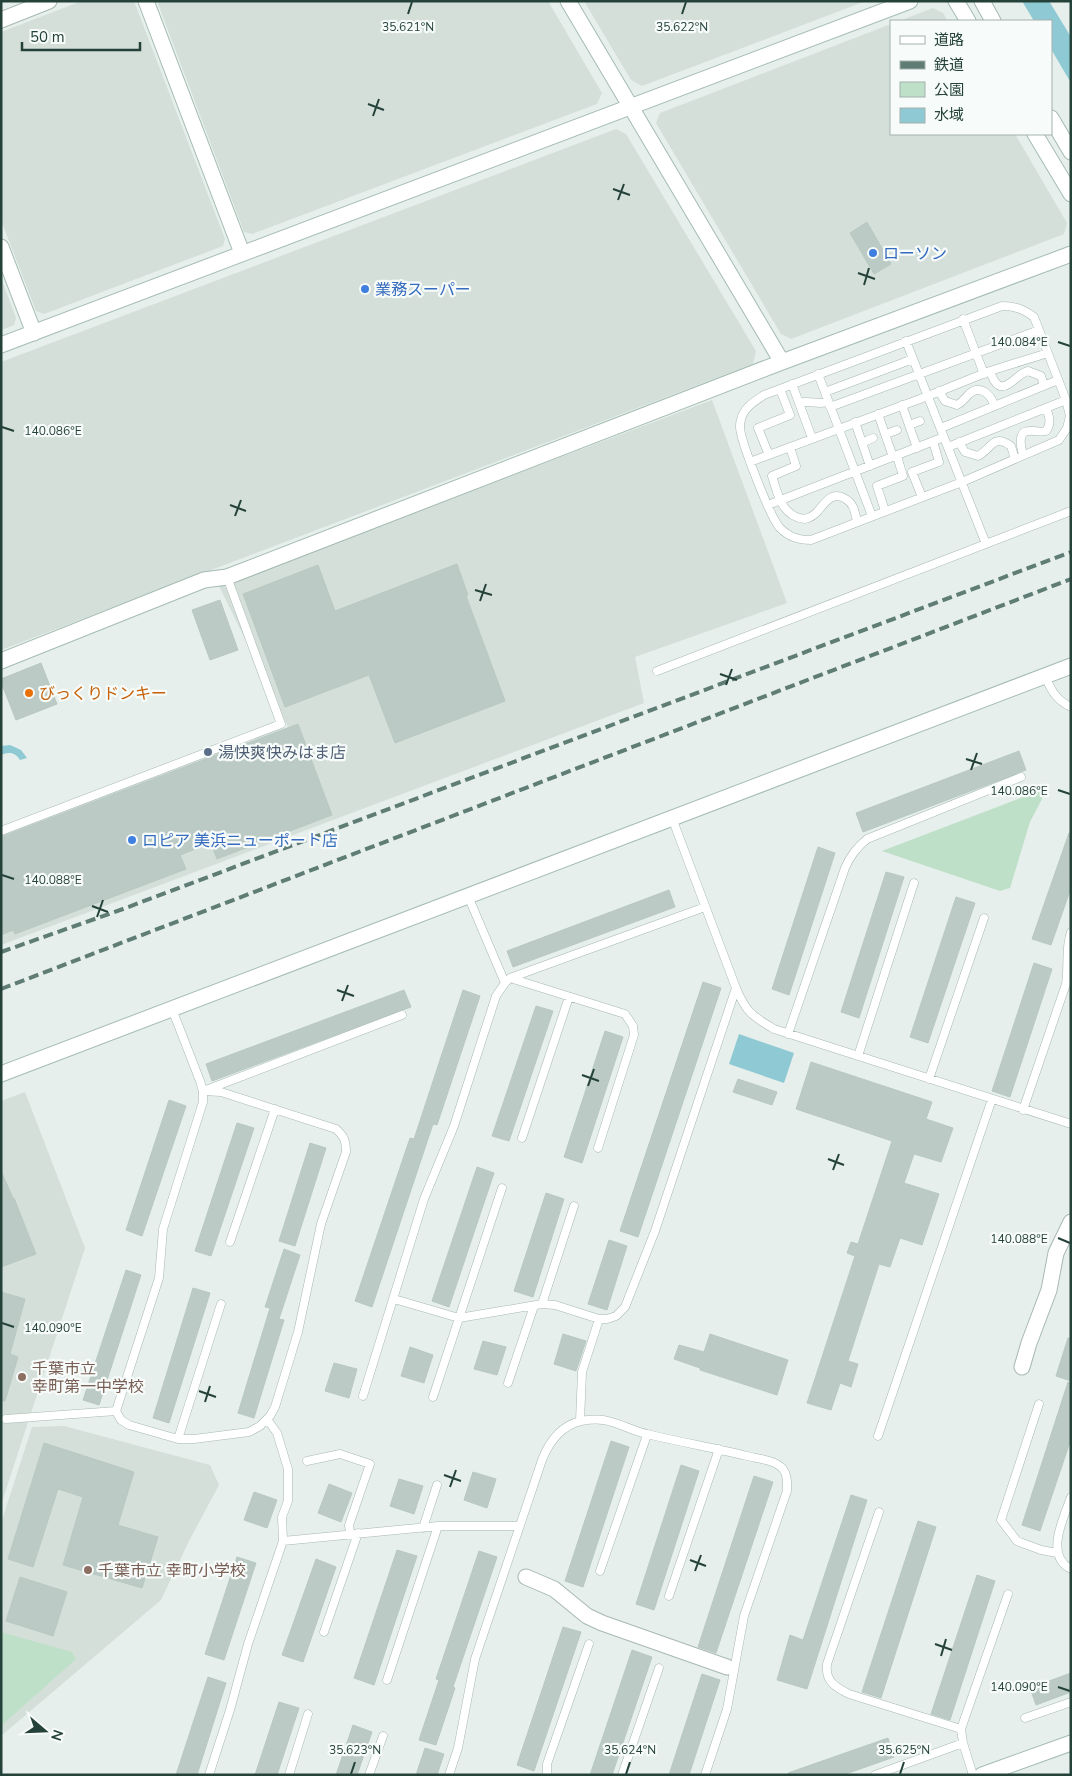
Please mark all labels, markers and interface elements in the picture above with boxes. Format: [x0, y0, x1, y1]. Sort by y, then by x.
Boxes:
text: 35.621°N [382, 19, 434, 35]
text: 35.622°N [656, 19, 708, 35]
scale bar [22, 20, 140, 52]
legend [890, 20, 1052, 135]
text: 50 m [30, 27, 65, 47]
text: 道路 [934, 30, 964, 50]
text: 鉄道 [934, 55, 964, 75]
text: 公園 [934, 80, 964, 100]
text: 水域 [934, 105, 964, 125]
place label: ローソン [883, 243, 947, 265]
marker: ローソン [867, 247, 879, 259]
place label: 業務スーパー [375, 279, 471, 301]
marker: 業務スーパー [359, 283, 371, 295]
text: 140.084°E [990, 334, 1048, 350]
text: 140.086°E [24, 423, 82, 439]
place label: びっくりドンキー [39, 683, 167, 705]
marker: びっくりドンキー [23, 687, 35, 699]
place label: 湯快爽快みはま店 [218, 742, 346, 764]
marker: 湯快爽快みはま店 [202, 746, 214, 758]
text: 140.086°E [990, 783, 1048, 799]
place label: ロピア 美浜ニューポート店 [142, 830, 338, 852]
marker: ロピア 美浜ニューポート店 [126, 834, 138, 846]
text: 140.088°E [24, 872, 82, 888]
text: 140.088°E [990, 1231, 1048, 1247]
text: 140.090°E [24, 1320, 82, 1336]
place label: 千葉市立 幸町第一中学校 [32, 1358, 144, 1398]
marker: 千葉市立 幸町第一中学校 [16, 1371, 28, 1383]
place label: 千葉市立 幸町小学校 [98, 1560, 246, 1582]
marker: 千葉市立 幸町小学校 [82, 1564, 94, 1576]
text: 140.090°E [990, 1679, 1048, 1695]
north arrow [20, 1706, 70, 1756]
text: N [46, 1727, 68, 1743]
text: 35.623°N [329, 1742, 381, 1758]
text: 35.624°N [604, 1742, 656, 1758]
text: 35.625°N [878, 1742, 930, 1758]

